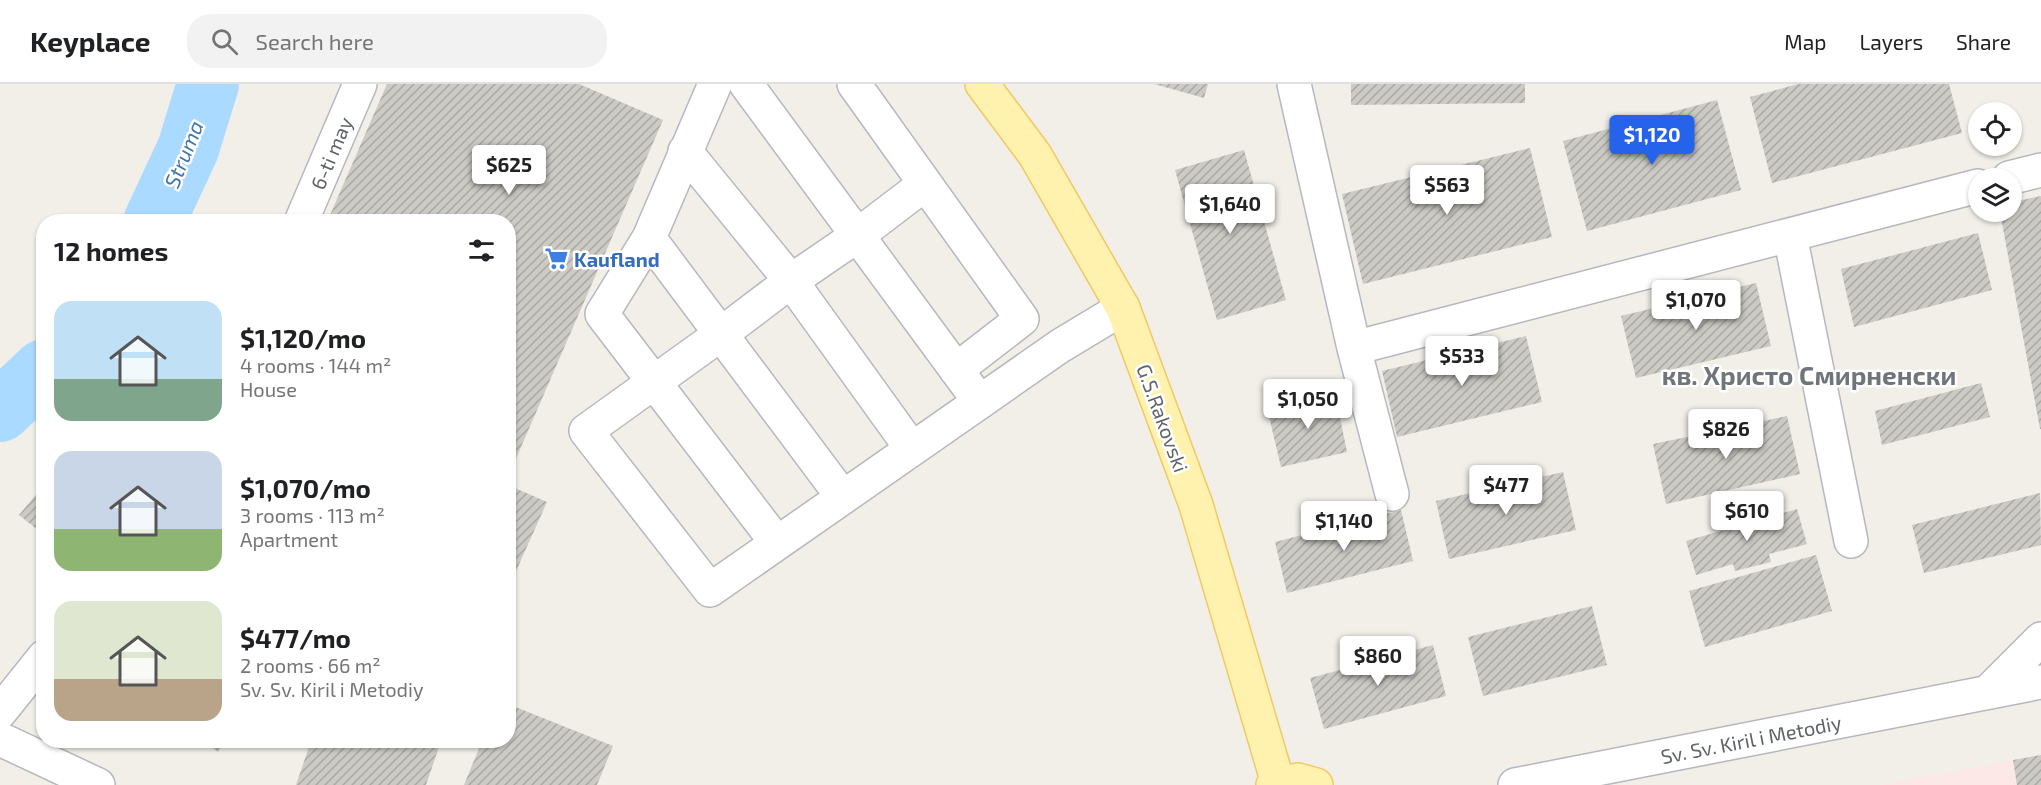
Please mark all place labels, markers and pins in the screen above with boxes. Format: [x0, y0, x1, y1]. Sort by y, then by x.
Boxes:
pin: $1,120 [1603, 115, 1701, 166]
pin: $625 [473, 145, 545, 196]
pin: $563 [1411, 165, 1483, 216]
pin: $1,640 [1181, 184, 1279, 235]
supermarket icon: Kaufland [543, 246, 569, 272]
place label: Kaufland [574, 247, 660, 271]
pin: $1,070 [1647, 280, 1745, 331]
pin: $533 [1426, 336, 1498, 387]
pin: $1,050 [1259, 379, 1357, 430]
pin: $826 [1690, 409, 1762, 460]
pin: $477 [1470, 465, 1542, 516]
pin: $610 [1711, 491, 1783, 542]
pin: $1,140 [1295, 501, 1393, 552]
pin: $860 [1342, 636, 1414, 687]

